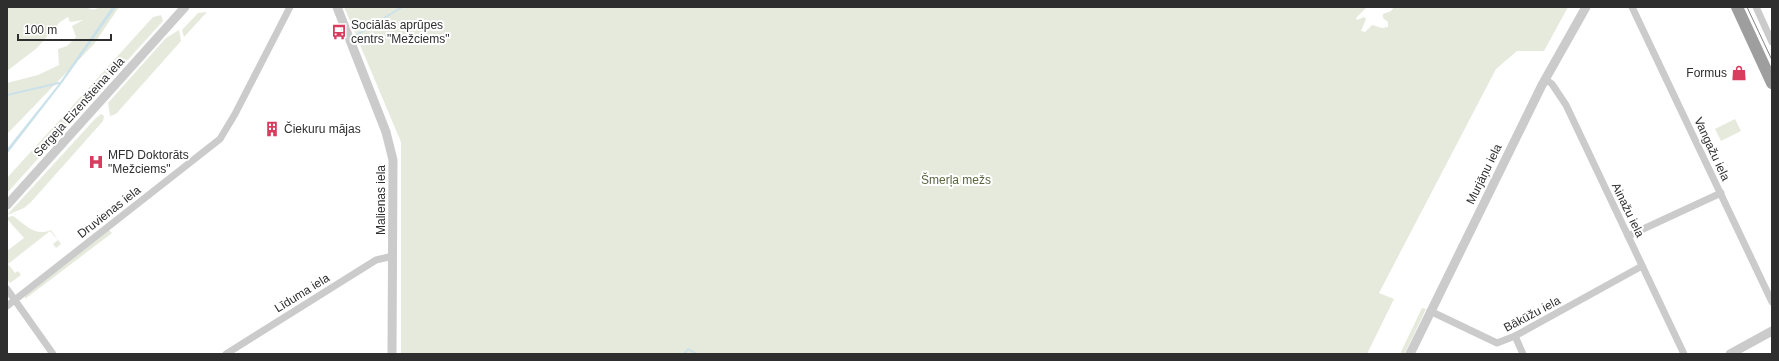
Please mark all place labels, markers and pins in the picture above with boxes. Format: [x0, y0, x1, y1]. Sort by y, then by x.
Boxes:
place label: Sociālās aprūpes centrs "Mežciems" [351, 18, 450, 46]
bus stop icon: Sociālās aprūpes centrs "Mežciems" [330, 23, 348, 41]
shop icon: Formus [1730, 64, 1748, 82]
place label: Formus [1686, 66, 1727, 80]
building icon: Čiekuru mājas [263, 120, 281, 138]
place label: Čiekuru mājas [284, 121, 361, 136]
place label: MFD Doktorāts "Mežciems" [108, 148, 189, 176]
hospital icon: MFD Doktorāts "Mežciems" [87, 153, 105, 171]

